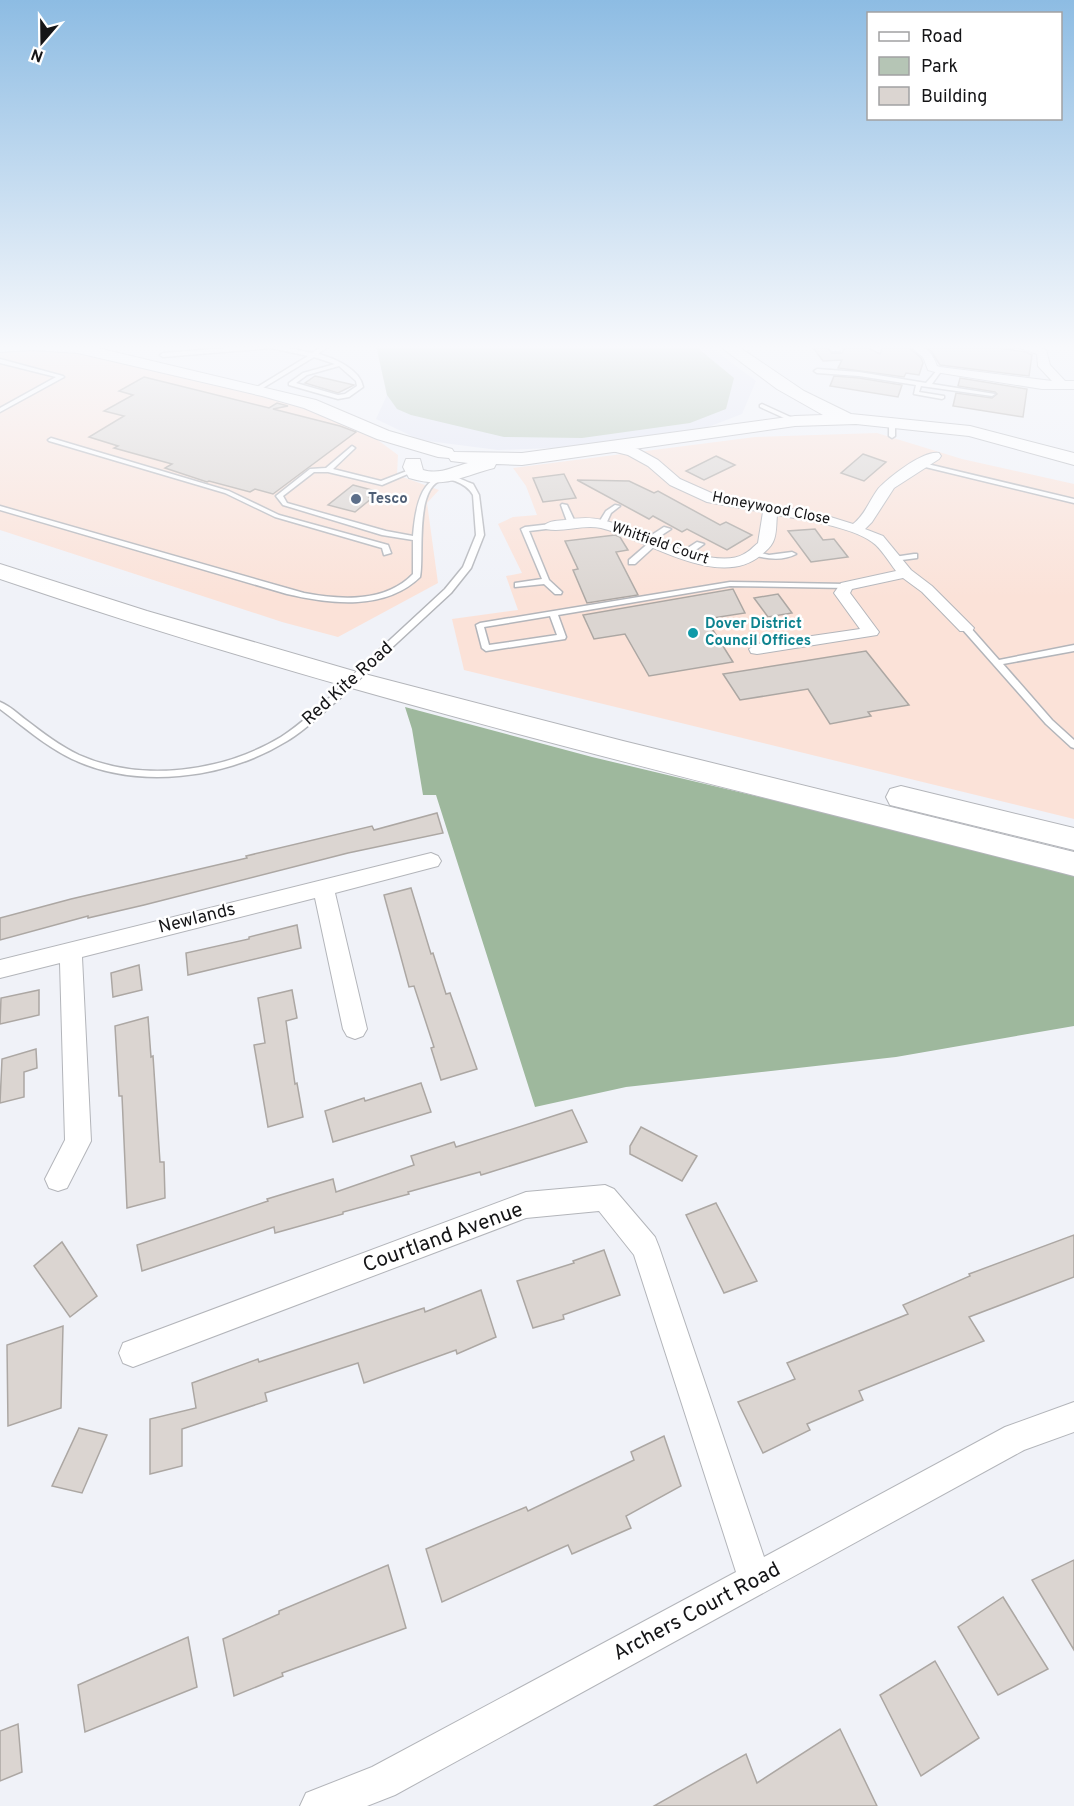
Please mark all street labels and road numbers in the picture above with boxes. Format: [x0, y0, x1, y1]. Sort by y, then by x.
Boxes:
street label: Honeywood Close [710, 488, 832, 530]
street label: Whitfield Court [609, 518, 711, 570]
street label: Red Kite Road [298, 637, 398, 731]
street label: Newlands [156, 898, 238, 940]
street label: Courtland Avenue [359, 1197, 527, 1279]
street label: Archers Court Road [608, 1556, 786, 1668]

